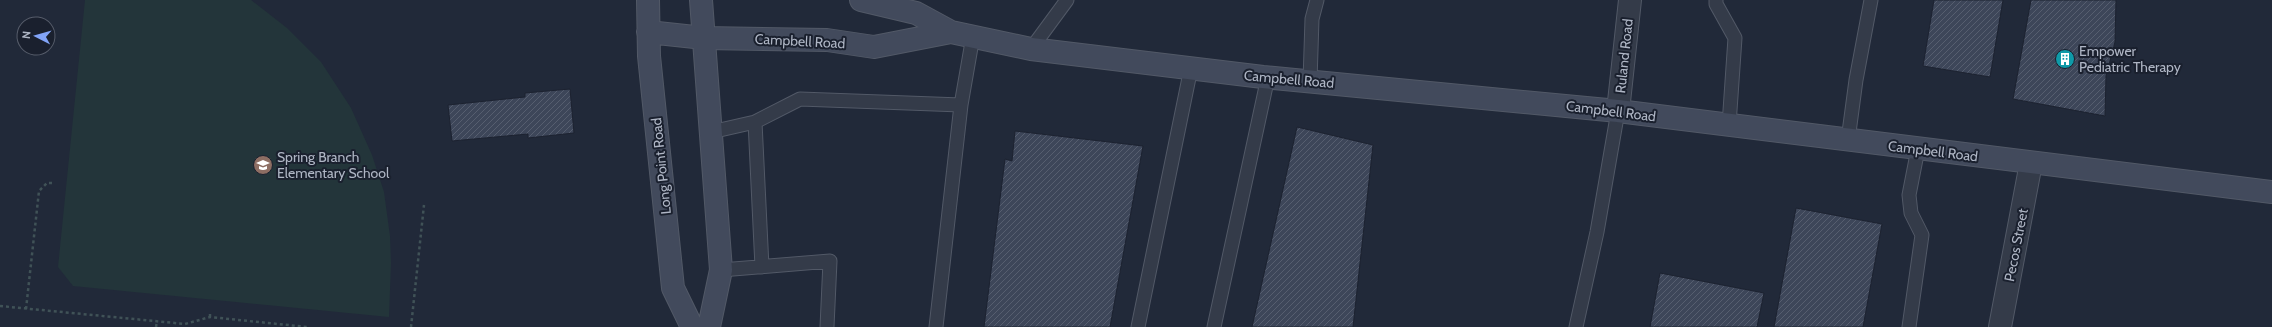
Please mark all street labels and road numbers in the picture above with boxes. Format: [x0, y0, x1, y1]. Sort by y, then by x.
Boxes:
street label: Ruland Road [1611, 18, 1637, 94]
street label: Campbell Road [754, 30, 846, 52]
street label: Campbell Road [1243, 66, 1335, 92]
street label: Campbell Road [1565, 97, 1657, 125]
street label: Long Point Road [647, 117, 675, 215]
street label: Campbell Road [1887, 137, 1979, 165]
street label: Pecos Street [2000, 207, 2032, 283]

